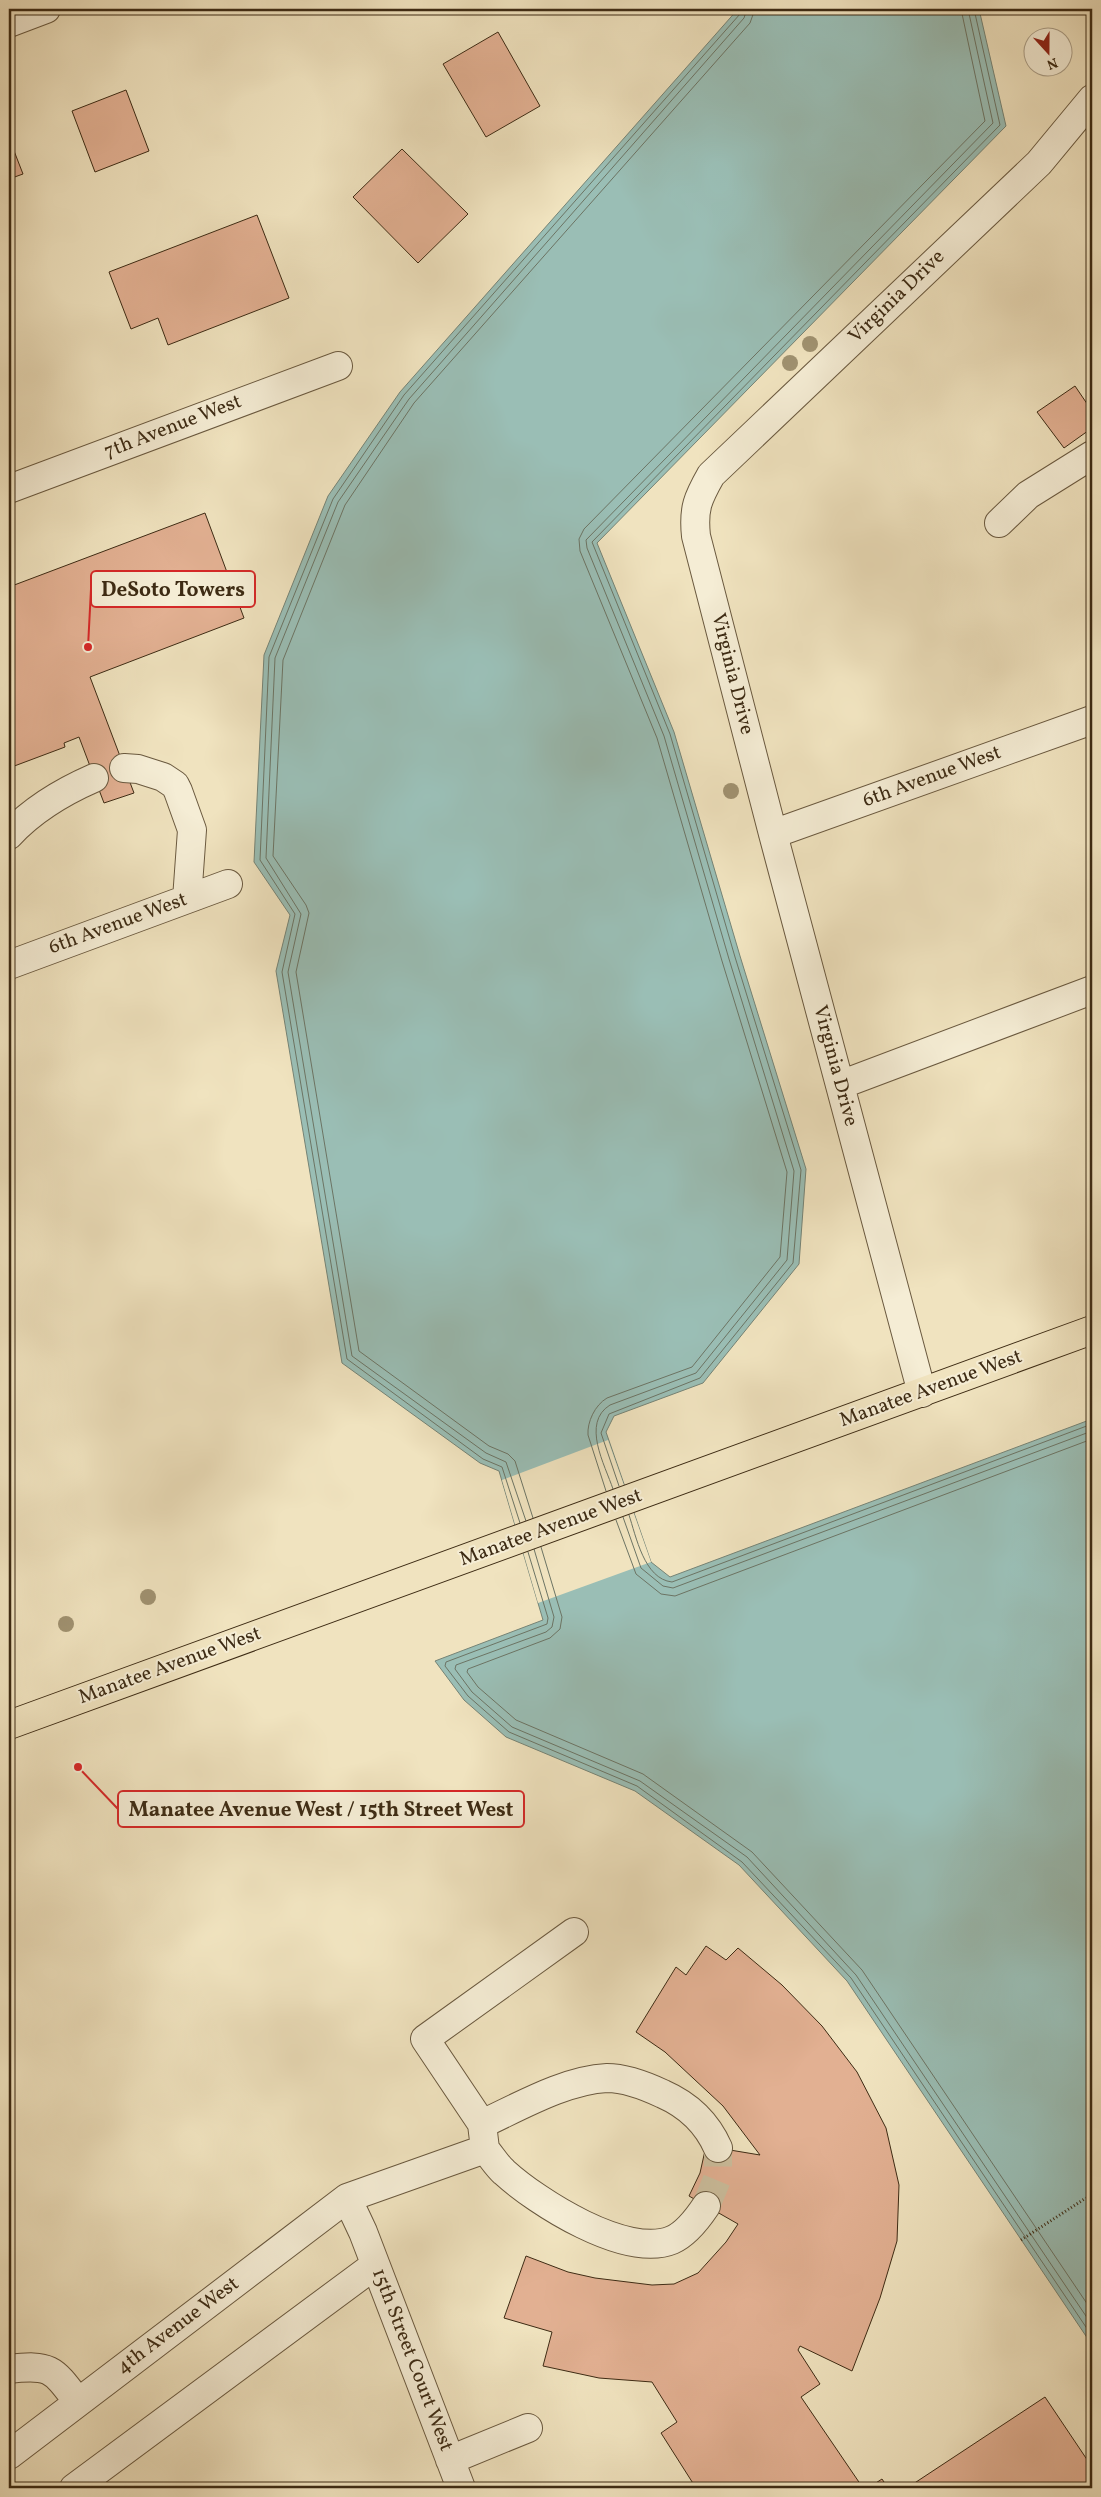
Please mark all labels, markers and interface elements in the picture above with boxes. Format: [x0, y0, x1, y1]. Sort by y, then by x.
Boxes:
north arrow [1024, 28, 1074, 78]
text: N [1044, 52, 1060, 73]
street label: Virginia Drive [843, 244, 951, 350]
street label: 7th Avenue West [100, 388, 246, 466]
callout: DeSoto Towers [91, 571, 255, 607]
text: DeSoto Towers [101, 576, 245, 605]
street label: Virginia Drive [703, 610, 761, 738]
street label: 6th Avenue West [859, 739, 1005, 815]
street label: 6th Avenue West [45, 886, 191, 962]
street label: Virginia Drive [805, 1002, 865, 1130]
street label: Manatee Avenue West [836, 1343, 1026, 1435]
street label: Manatee Avenue West [456, 1482, 646, 1574]
street label: Manatee Avenue West [75, 1620, 265, 1712]
callout: Manatee Avenue West / 15th Street West [118, 1791, 524, 1827]
text: Manatee Avenue West / 15th Street West [128, 1796, 514, 1825]
street label: 15th Street Court West [364, 2264, 460, 2456]
street label: 4th Avenue West [111, 2271, 245, 2381]

